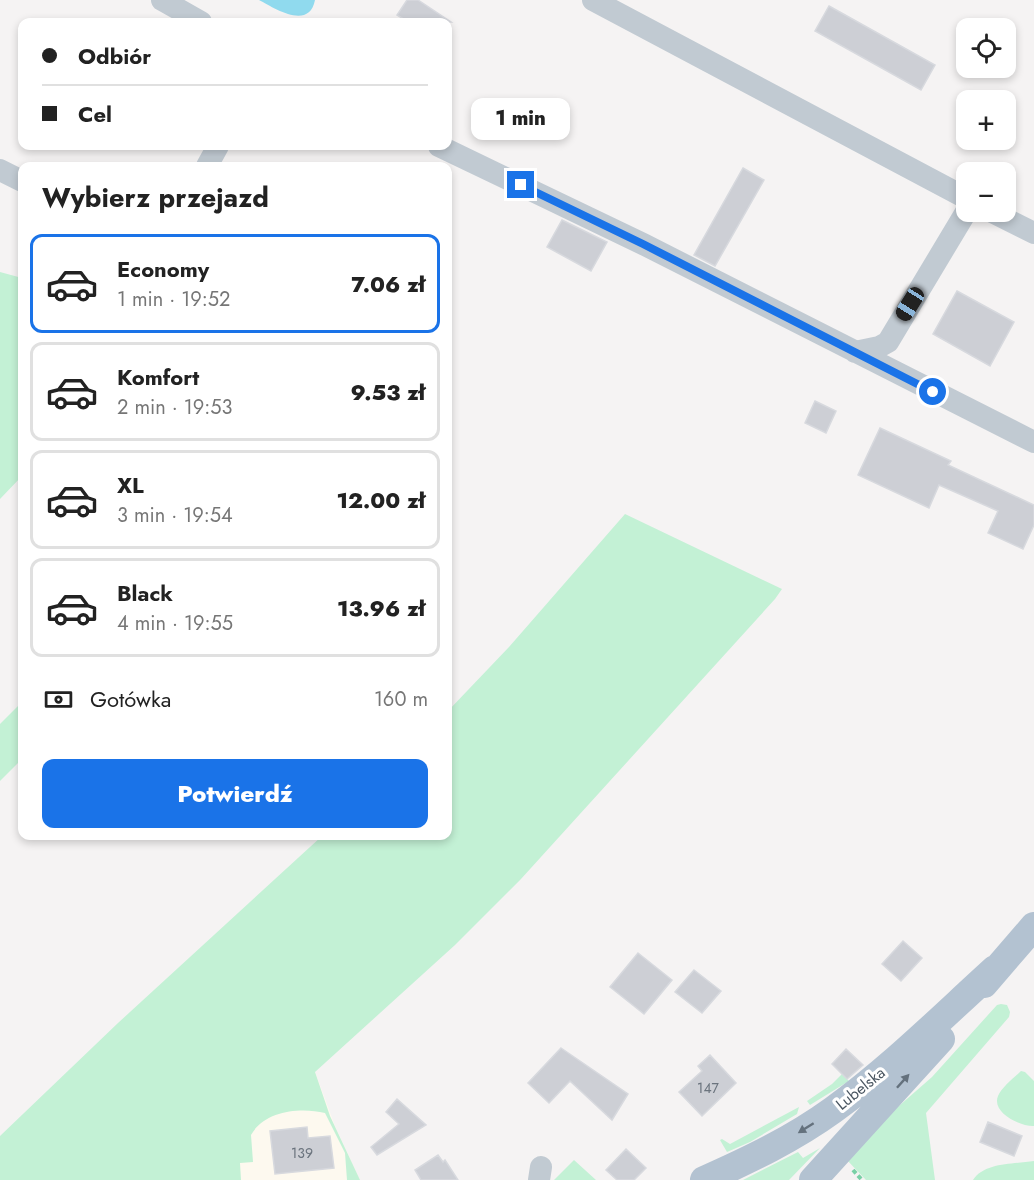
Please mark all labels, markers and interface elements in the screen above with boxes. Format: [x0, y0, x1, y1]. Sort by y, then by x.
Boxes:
map controls [956, 18, 1016, 222]
button: locate [956, 18, 1016, 78]
text: Odbiór [78, 40, 151, 72]
button: + [956, 90, 1016, 150]
text: Cel [78, 98, 112, 130]
callout: 1 min [472, 98, 570, 140]
text: 1 min [495, 104, 546, 133]
button: − [956, 162, 1016, 222]
route end [507, 171, 534, 198]
text: Wybierz przejazd [42, 178, 269, 217]
text: Economy [117, 253, 209, 285]
icon: car [45, 257, 99, 311]
text: 7.06 zł [351, 268, 425, 300]
car [893, 284, 927, 324]
text: 1 min · 19:52 [117, 285, 230, 314]
text: Komfort [117, 361, 199, 393]
icon: car [45, 365, 99, 419]
text: 9.53 zł [350, 376, 425, 408]
route start [919, 378, 946, 405]
text: 2 min · 19:53 [117, 393, 232, 422]
text: XL [117, 469, 144, 501]
icon: car [45, 473, 99, 527]
text: 12.00 zł [336, 484, 425, 516]
text: 3 min · 19:54 [117, 501, 233, 530]
text: Black [117, 577, 173, 609]
icon: car [45, 581, 99, 635]
text: 13.96 zł [337, 592, 425, 624]
text: 4 min · 19:55 [117, 609, 233, 638]
icon: cash [42, 683, 75, 716]
text: Gotówka [90, 683, 171, 715]
text: 160 m [374, 685, 428, 714]
button: Potwierdź [42, 759, 428, 828]
street label: Lubelska [831, 1061, 890, 1115]
one-way arrow [896, 1074, 909, 1089]
house number: 147 [697, 1078, 720, 1098]
one-way arrow [798, 1122, 814, 1133]
house number: 139 [291, 1143, 313, 1163]

